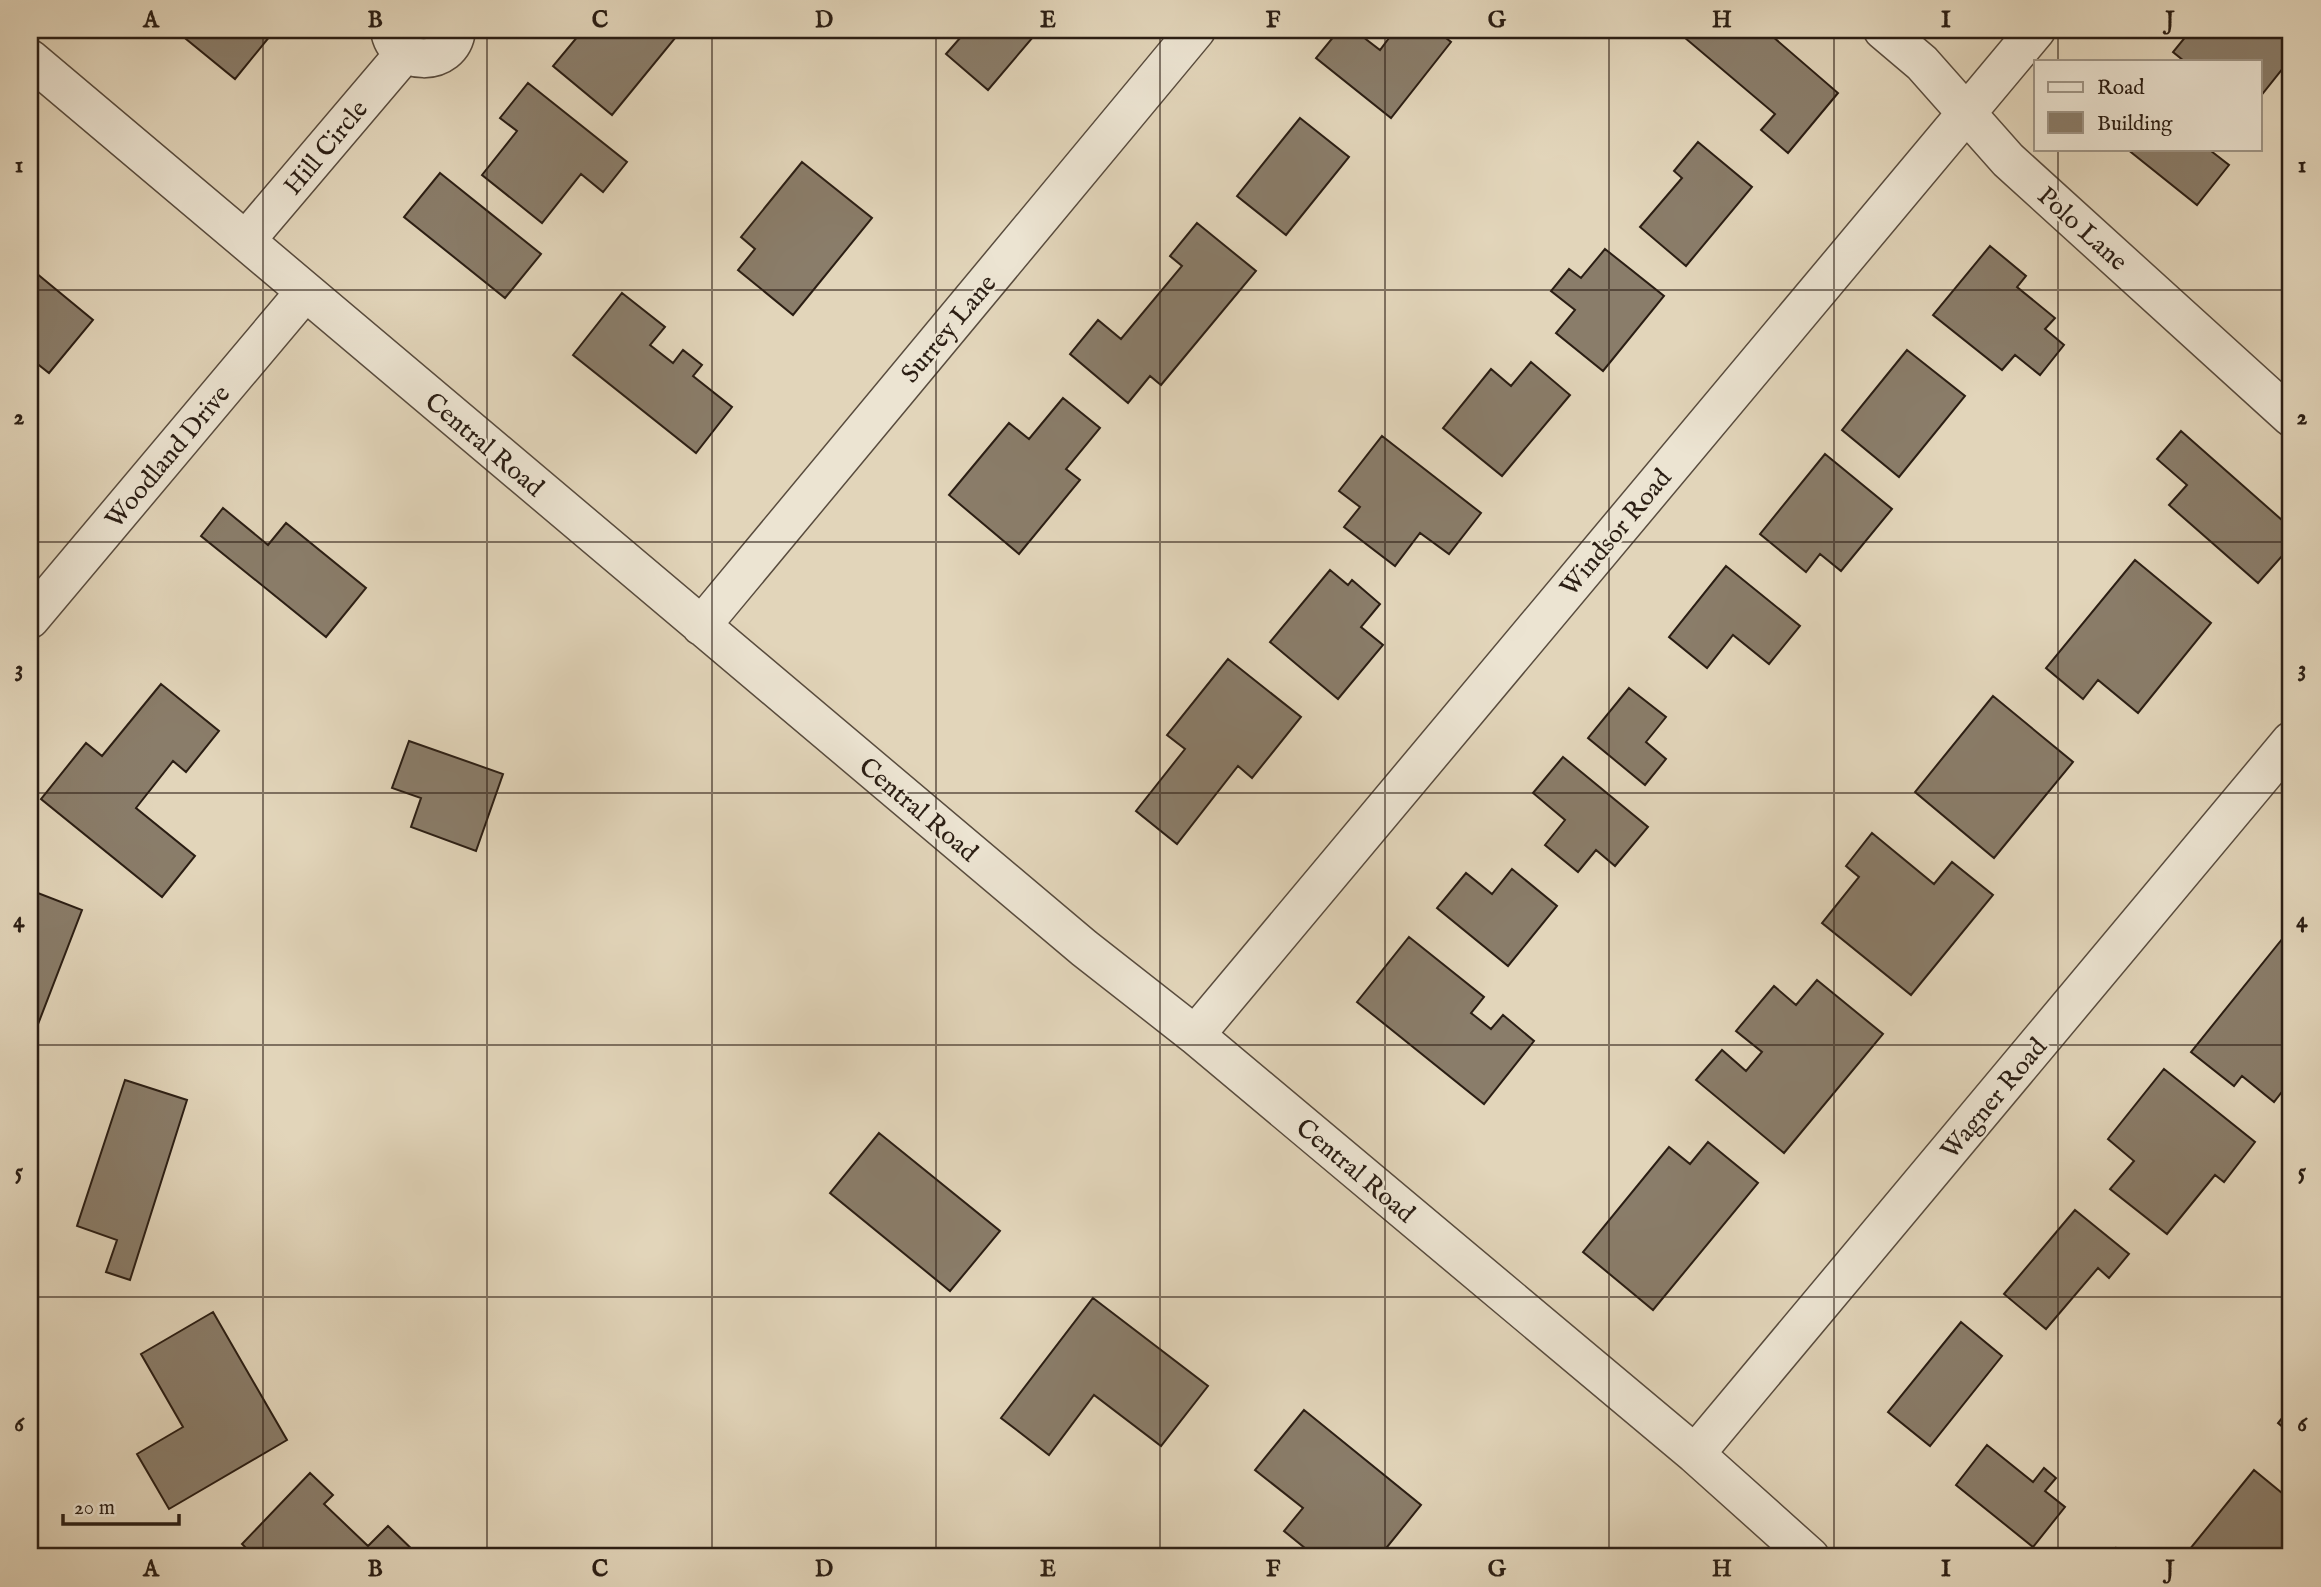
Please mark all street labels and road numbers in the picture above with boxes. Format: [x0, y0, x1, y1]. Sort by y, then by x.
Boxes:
street label: Hill Circle [277, 94, 376, 202]
street label: Polo Lane [2030, 180, 2134, 278]
street label: Surrey Lane [894, 268, 1004, 390]
street label: Woodland Drive [98, 378, 238, 536]
street label: Central Road [418, 386, 550, 505]
street label: Windsor Road [1553, 462, 1679, 604]
street label: Central Road [852, 751, 984, 870]
street label: Wagner Road [1934, 1031, 2055, 1166]
street label: Central Road [1289, 1112, 1421, 1231]

